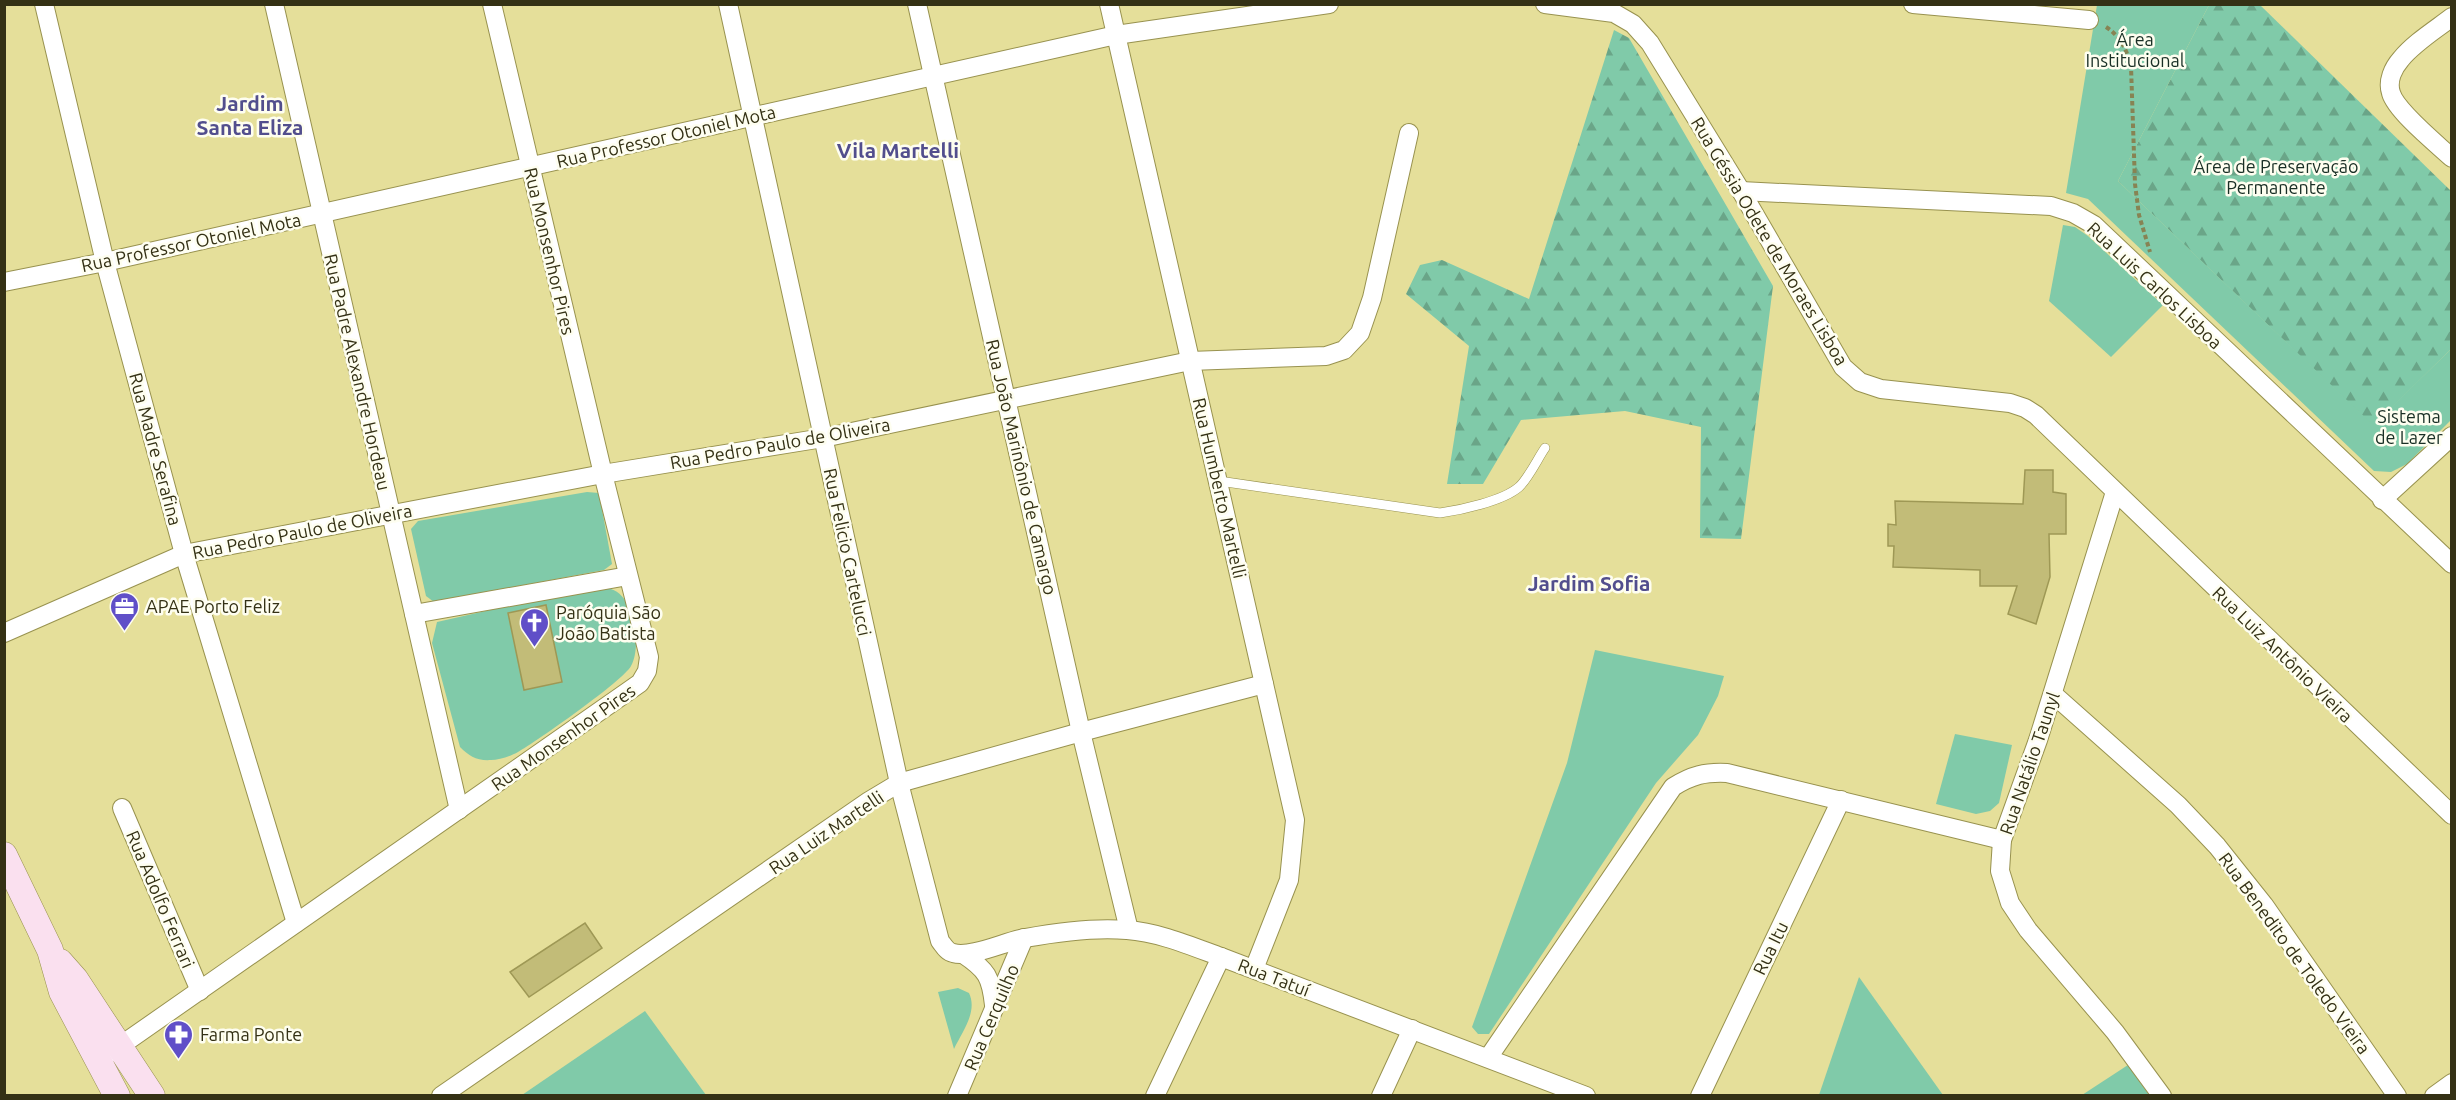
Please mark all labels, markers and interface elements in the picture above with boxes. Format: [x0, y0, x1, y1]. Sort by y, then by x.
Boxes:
park label: Área Institucional [2085, 28, 2185, 70]
district label: Jardim Santa Eliza [196, 91, 304, 139]
street label: Rua Professor Otoniel Mota [554, 101, 778, 171]
street label: Rua Géssia Odete de Moraes Lisboa [1688, 113, 1852, 369]
district label: Vila Martelli [837, 138, 959, 162]
park label: Área de Preservação Permanente [2194, 155, 2359, 197]
street label: Rua Monsenhor Pires [521, 166, 579, 337]
street label: Rua Professor Otoniel Mota [79, 209, 303, 275]
street label: Rua Luis Carlos Lisboa [2084, 217, 2226, 353]
street label: Rua Padre Alexandre Hordeau [321, 252, 395, 492]
street label: Rua João Marinônio de Camargo [983, 337, 1061, 597]
street label: Rua Madre Serafina [126, 370, 186, 528]
street label: Rua Humberto Martelli [1189, 396, 1251, 580]
park label: Sistema de Lazer [2375, 406, 2443, 447]
street label: Rua Pedro Paulo de Oliveira [668, 414, 892, 472]
street label: Rua Felicio Cartelucci [820, 466, 876, 638]
street label: Rua Pedro Paulo de Oliveira [190, 500, 414, 562]
district label: Jardim Sofia [1528, 571, 1650, 595]
street label: Rua Luiz Antônio Vieira [2209, 582, 2357, 726]
office icon: APAE Porto Feliz [109, 590, 141, 632]
place label: APAE Porto Feliz [146, 596, 280, 616]
place label: Paróquia São João Batista [556, 602, 661, 643]
church icon: Paróquia São João Batista [519, 606, 551, 648]
street label: Rua Monsenhor Pires [487, 680, 639, 794]
street label: Rua Natálio Taunyl [1995, 689, 2063, 837]
street label: Rua Luiz Martelli [765, 786, 887, 878]
street label: Rua Adolfo Ferrari [123, 827, 199, 971]
street label: Rua Benedito de Toledo Vieira [2215, 848, 2375, 1058]
street label: Rua Itu [1749, 918, 1791, 978]
street label: Rua Tatuí [1235, 954, 1313, 1000]
street label: Rua Cerquilho [960, 961, 1022, 1073]
pharmacy icon: Farma Ponte [163, 1018, 195, 1060]
place label: Farma Ponte [200, 1024, 302, 1044]

